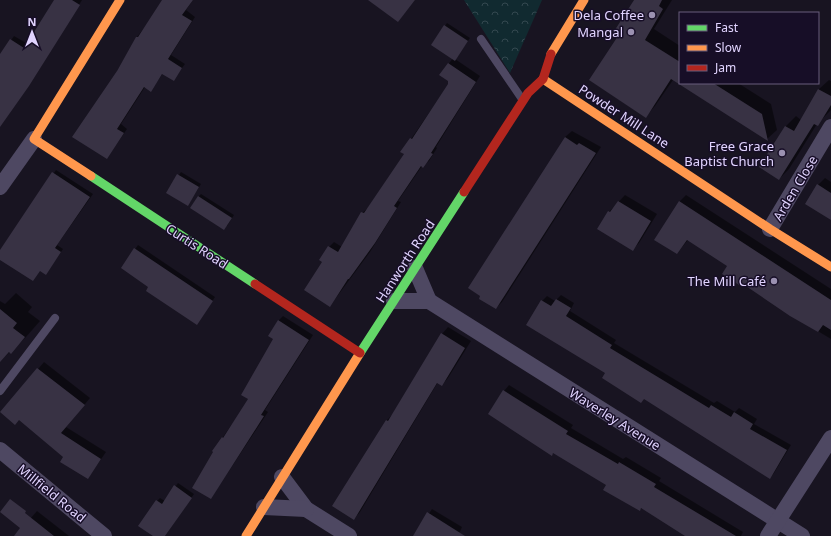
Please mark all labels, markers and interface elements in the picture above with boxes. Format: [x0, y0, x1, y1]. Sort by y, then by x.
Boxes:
place label: Dela Coffee [573, 6, 644, 24]
marker: Dela Coffee [647, 10, 657, 20]
north arrow [12, 12, 52, 52]
legend [679, 12, 819, 84]
text: N [28, 14, 36, 29]
text: Fast [715, 19, 739, 36]
place label: Mangal [577, 23, 623, 41]
marker: Mangal [626, 27, 636, 37]
text: Slow [715, 39, 742, 56]
text: Jam [714, 59, 736, 76]
street label: Powder Mill Lane [575, 80, 673, 152]
place label: Free Grace Baptist Church [684, 137, 774, 170]
marker: Free Grace Baptist Church [777, 148, 787, 158]
street label: Arden Close [768, 152, 822, 224]
street label: Hanworth Road [371, 216, 439, 306]
street label: Curtis Road [163, 219, 231, 273]
place label: The Mill Café [687, 272, 766, 290]
marker: The Mill Café [769, 276, 779, 286]
street label: Waverley Avenue [566, 384, 664, 454]
street label: Millfield Road [14, 460, 90, 526]

